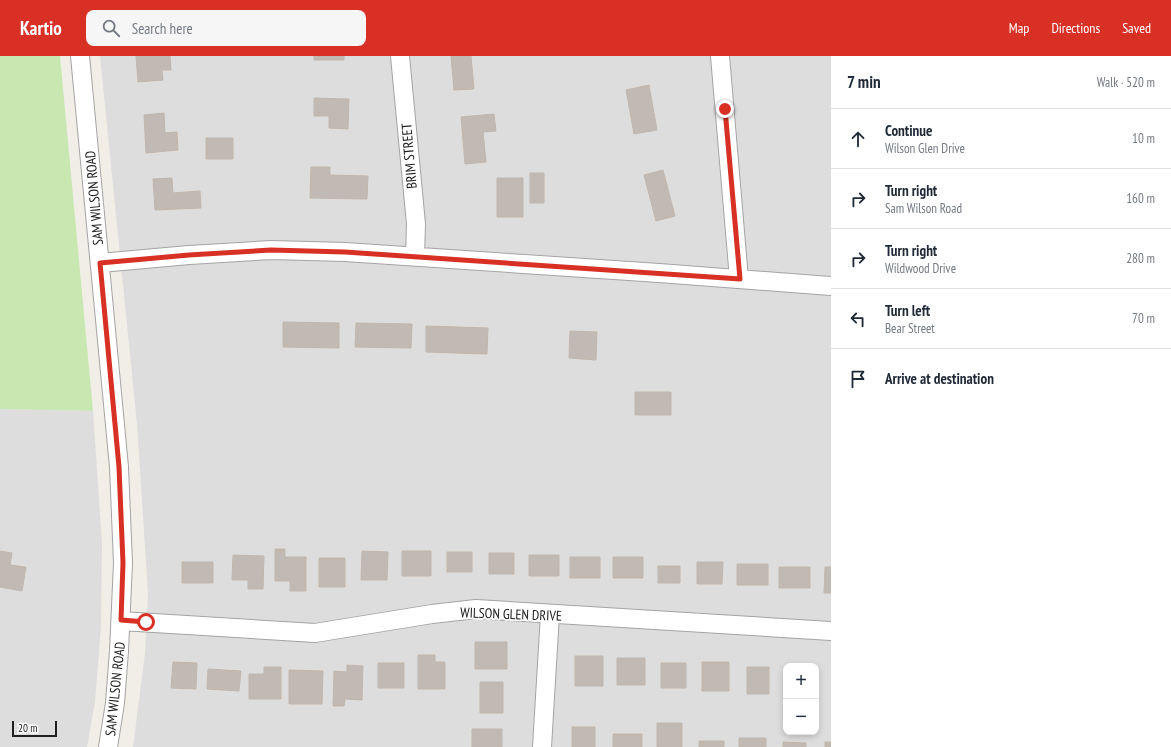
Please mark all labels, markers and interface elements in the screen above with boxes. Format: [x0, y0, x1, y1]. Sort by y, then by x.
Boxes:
search box [86, 10, 366, 46]
text: Kartio [20, 16, 62, 40]
icon: search [100, 17, 122, 39]
text: Search here [132, 19, 193, 38]
text: Map [1009, 19, 1029, 37]
text: Directions [1051, 19, 1100, 37]
text: Saved [1122, 19, 1151, 37]
text: 7 min [847, 71, 881, 93]
text: Walk · 520 m [1097, 74, 1155, 91]
route end [716, 100, 734, 118]
text: Continue [885, 121, 932, 140]
street label: BRIM STREET [397, 122, 421, 190]
icon: ahead [847, 128, 869, 150]
text: 10 m [1132, 130, 1155, 147]
text: Wilson Glen Drive [885, 140, 965, 157]
street label: SAM WILSON ROAD [81, 150, 107, 246]
text: Turn right [885, 181, 937, 200]
icon: right [847, 188, 869, 210]
text: 160 m [1126, 190, 1155, 207]
text: Sam Wilson Road [885, 200, 962, 217]
text: Turn right [885, 241, 937, 260]
icon: right [847, 248, 869, 270]
text: 280 m [1126, 250, 1155, 267]
text: Wildwood Drive [885, 260, 956, 277]
text: Turn left [885, 301, 930, 320]
icon: left [847, 308, 869, 330]
text: 70 m [1132, 310, 1155, 327]
text: Bear Street [885, 320, 935, 337]
icon: arrive [847, 368, 869, 390]
text: Arrive at destination [885, 369, 994, 388]
street label: WILSON GLEN DRIVE [460, 603, 562, 625]
route start [137, 613, 155, 631]
street label: SAM WILSON ROAD [101, 641, 129, 737]
map controls [783, 663, 819, 735]
button: + [783, 663, 819, 699]
button: − [783, 699, 819, 735]
scale bar [12, 719, 57, 738]
text: 20 m [18, 721, 37, 735]

